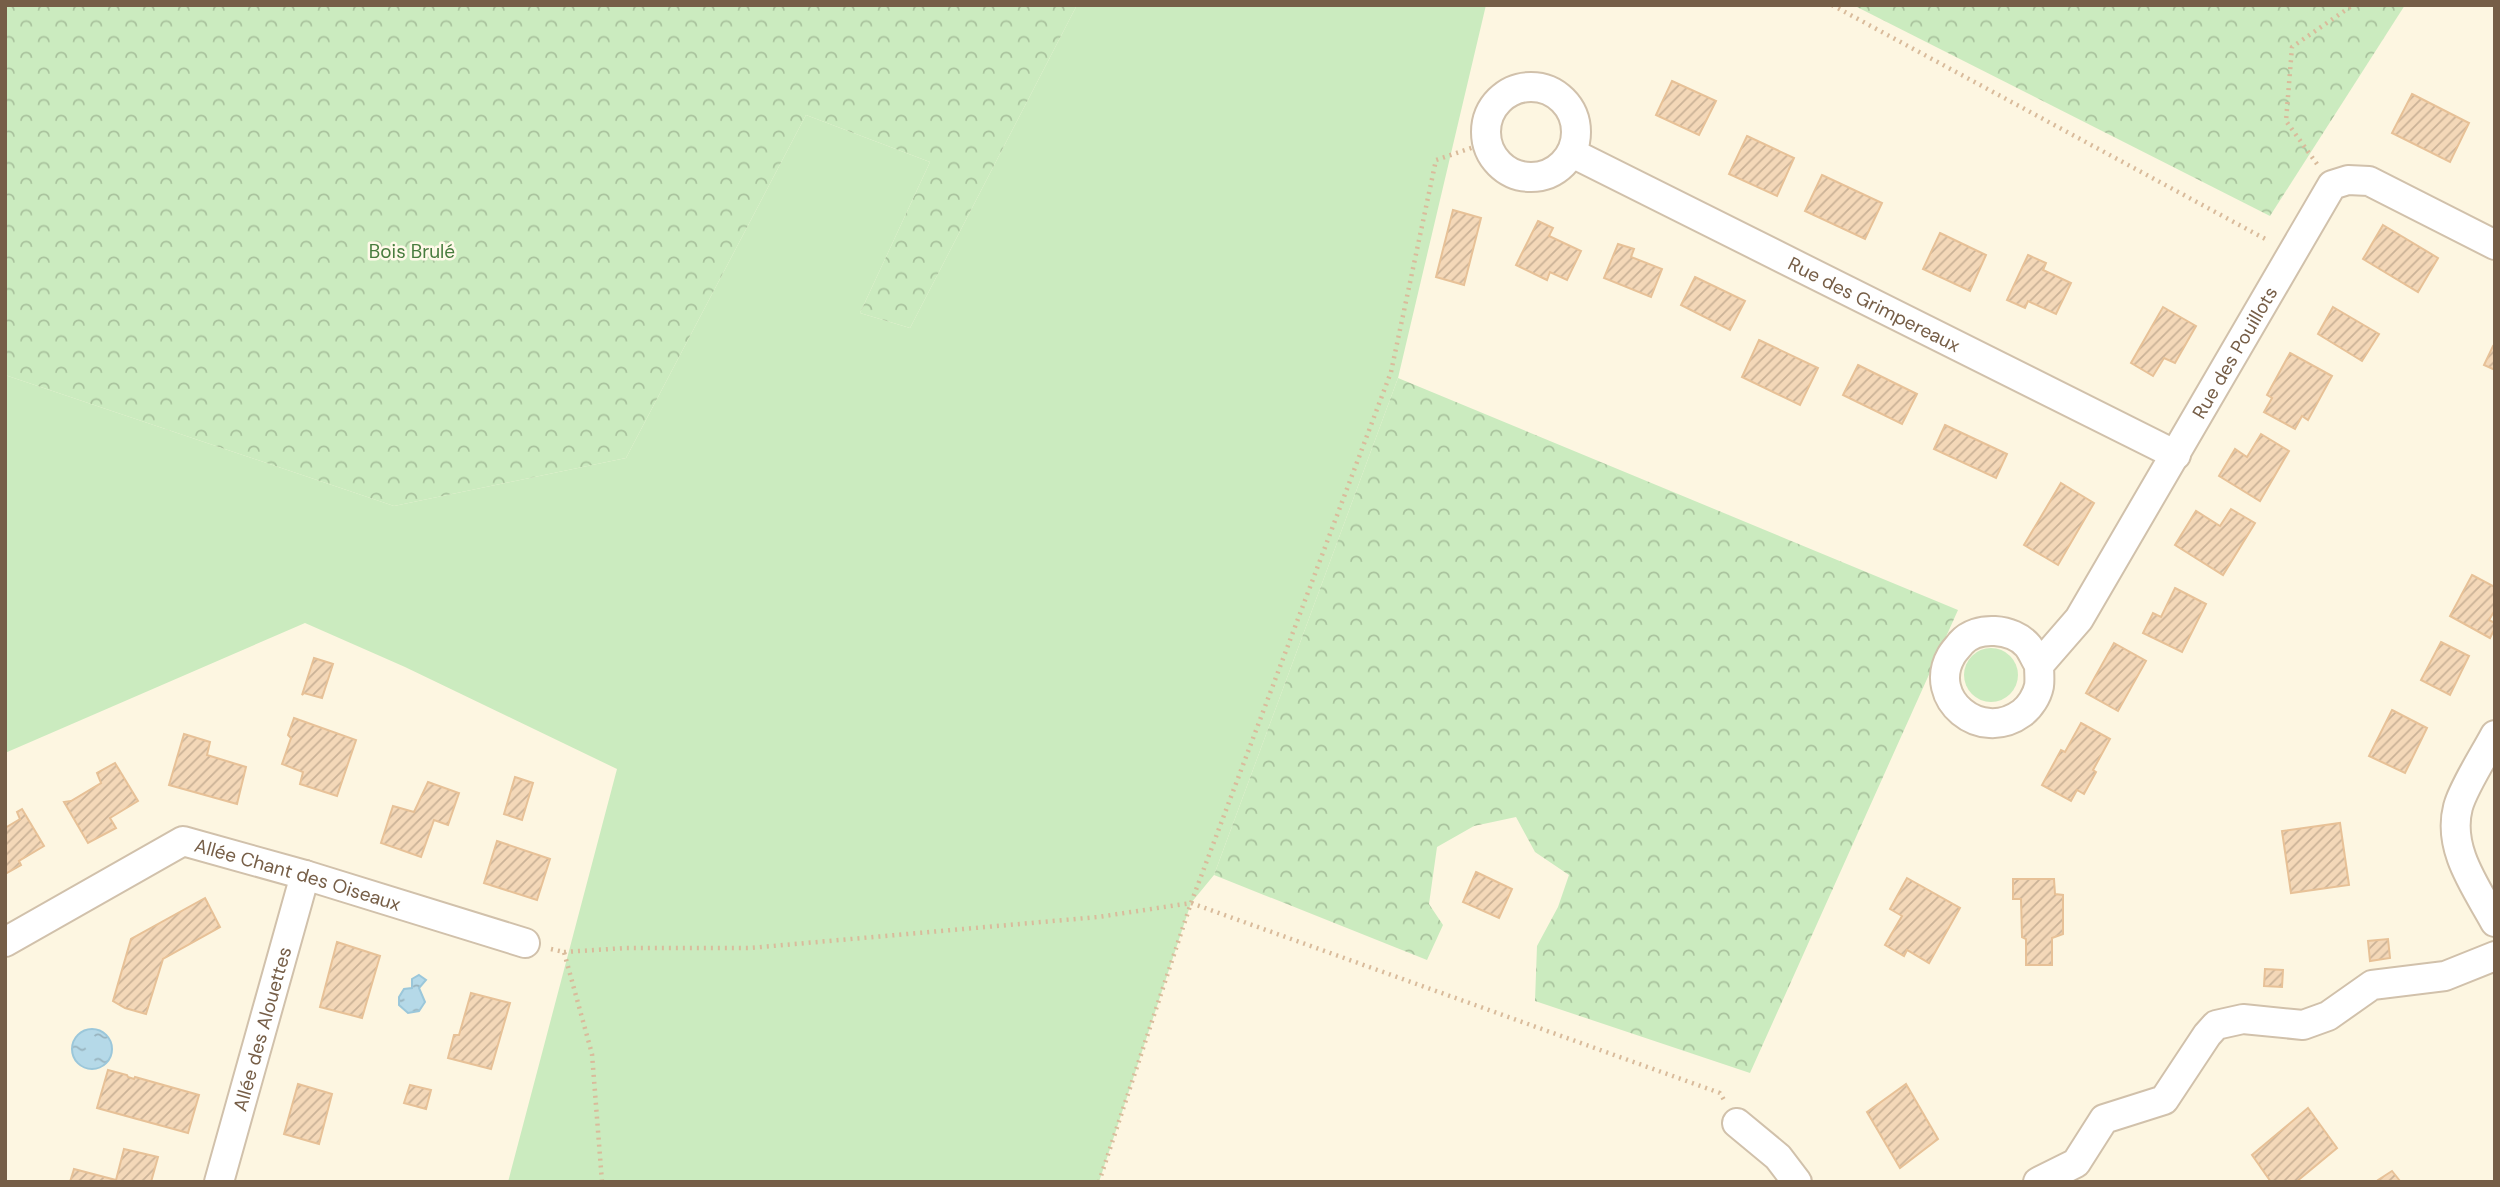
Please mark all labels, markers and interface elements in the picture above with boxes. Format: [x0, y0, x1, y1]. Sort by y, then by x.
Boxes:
park label: Bois Brulé [369, 239, 455, 264]
street label: Rue des Grimpereaux [1784, 251, 1965, 358]
street label: Rue des Pouillots [2187, 282, 2283, 423]
street label: Allée Chant des Oiseaux [192, 833, 404, 917]
street label: Allée des Alouettes [227, 944, 297, 1114]

